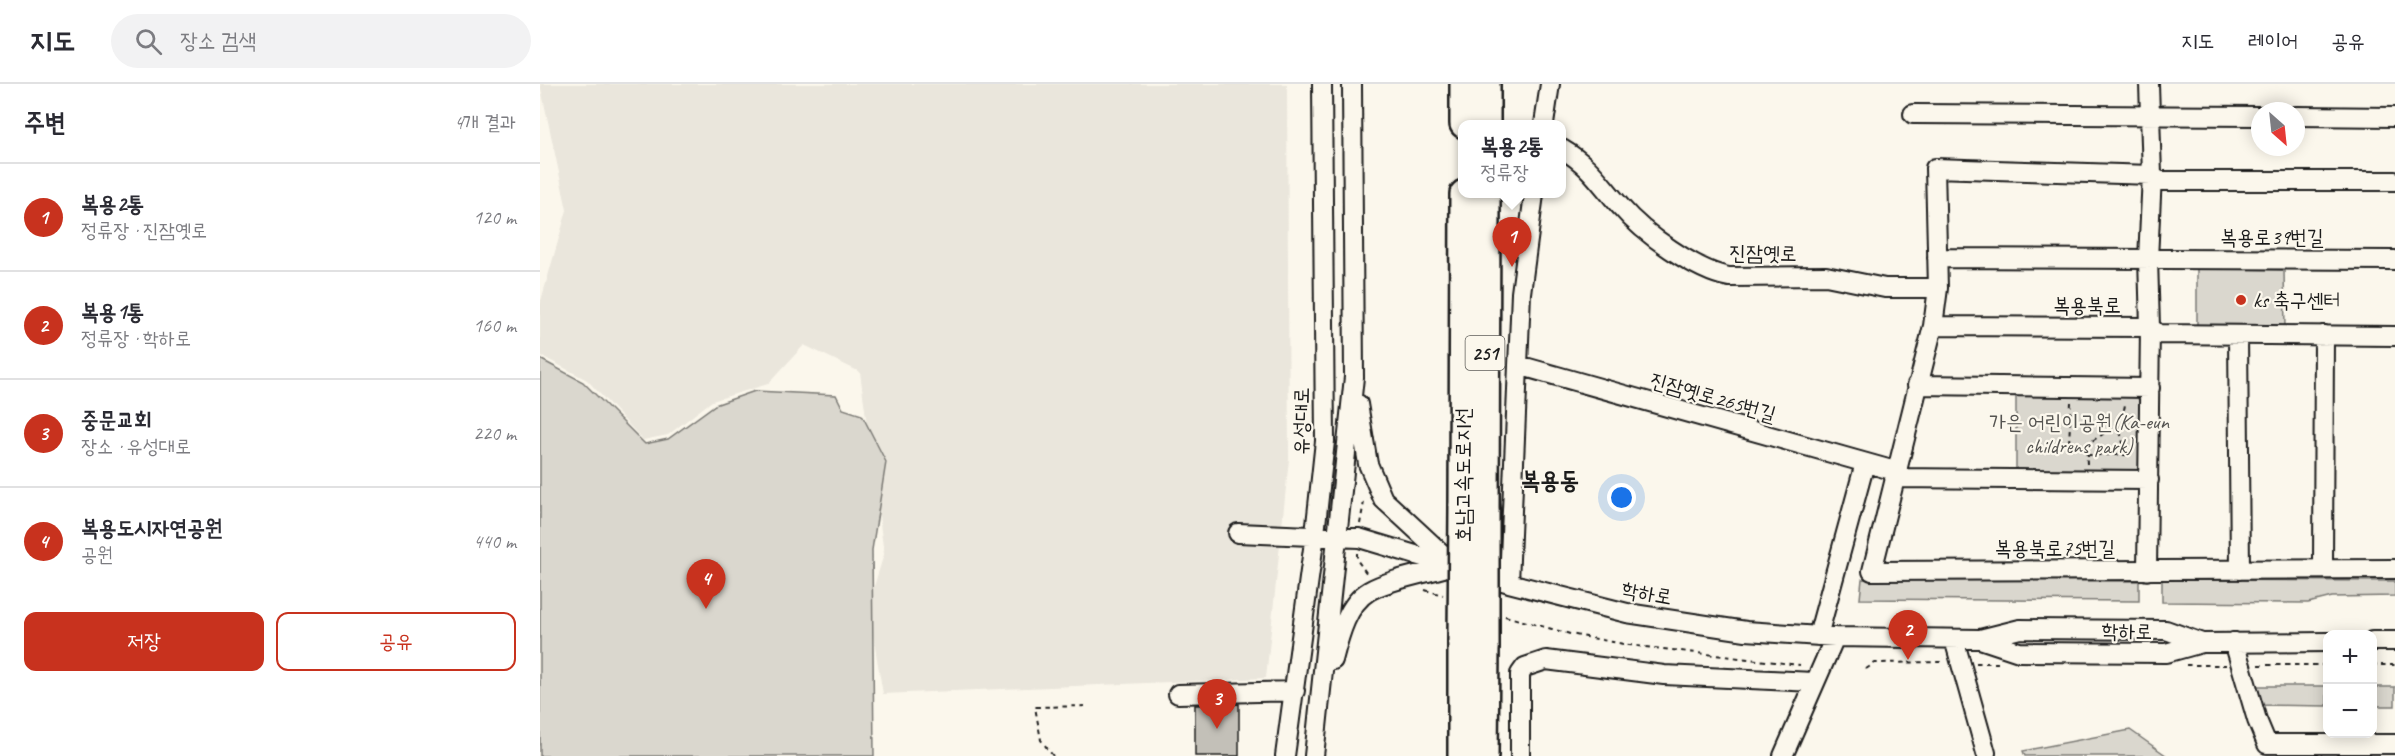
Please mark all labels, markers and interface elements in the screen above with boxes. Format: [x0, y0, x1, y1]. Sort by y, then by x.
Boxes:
search box [111, 14, 531, 68]
text: 지도 [30, 23, 75, 58]
icon: search [132, 25, 165, 58]
text: 장소 검색 [180, 27, 256, 55]
text: 지도 [2181, 28, 2215, 54]
text: 레이어 [2248, 28, 2298, 54]
text: 공유 [2331, 28, 2365, 54]
north arrow [2251, 102, 2305, 156]
text: 주변 [24, 106, 66, 139]
text: 4개 결과 [454, 110, 516, 135]
popup [1458, 120, 1566, 198]
text: 복용2통 [1480, 132, 1544, 160]
text: 정류장 [1480, 160, 1529, 185]
text: 복용2통 [81, 190, 144, 218]
text: 1 [39, 205, 48, 230]
text: 120 m [473, 205, 516, 230]
text: 정류장 · 진잠옛로 [81, 218, 207, 243]
pin: 1 [1492, 218, 1532, 267]
street label: 복용로39번길 [2220, 224, 2324, 250]
street label: 진잠옛로 [1729, 239, 1797, 267]
place label: ks 축구센터 [2253, 287, 2341, 313]
street label: 복용북로 [2053, 292, 2121, 318]
marker: ks 축구센터 [2234, 293, 2248, 307]
text: 복용1통 [81, 298, 144, 326]
text: 2 [39, 313, 48, 338]
text: 160 m [473, 313, 516, 338]
text: 정류장 · 학하로 [81, 326, 191, 351]
road number: 251 [1466, 336, 1504, 370]
street label: 진잠옛로265번길 [1647, 367, 1779, 427]
street label: 유성대로 [1287, 387, 1315, 455]
text: 중문교회 [81, 406, 152, 434]
street label: 호남고속도로지선 [1450, 407, 1476, 543]
park label: 가은 어린이공원(Ka-eun childrens park) [1989, 409, 2170, 459]
text: 3 [39, 421, 48, 446]
text: 220 m [473, 421, 516, 446]
text: 장소 · 유성대로 [81, 434, 191, 459]
district label: 복용동 [1521, 465, 1579, 495]
your location [1607, 483, 1636, 512]
text: 복용도시자연공원 [81, 514, 223, 542]
text: 4 [39, 529, 48, 554]
text: 440 m [473, 529, 516, 554]
street label: 복용북로75번길 [1995, 535, 2115, 561]
text: 공원 [81, 542, 113, 567]
pin: 4 [686, 560, 726, 609]
street label: 학하로 [1620, 576, 1674, 610]
pin: 2 [1888, 610, 1928, 660]
button: 저장 [24, 612, 264, 671]
button: 공유 [276, 612, 516, 671]
street label: 학하로 [2101, 618, 2153, 644]
map controls [2323, 630, 2377, 738]
button: + [2323, 630, 2377, 684]
pin: 3 [1198, 680, 1236, 729]
button: − [2323, 684, 2377, 738]

